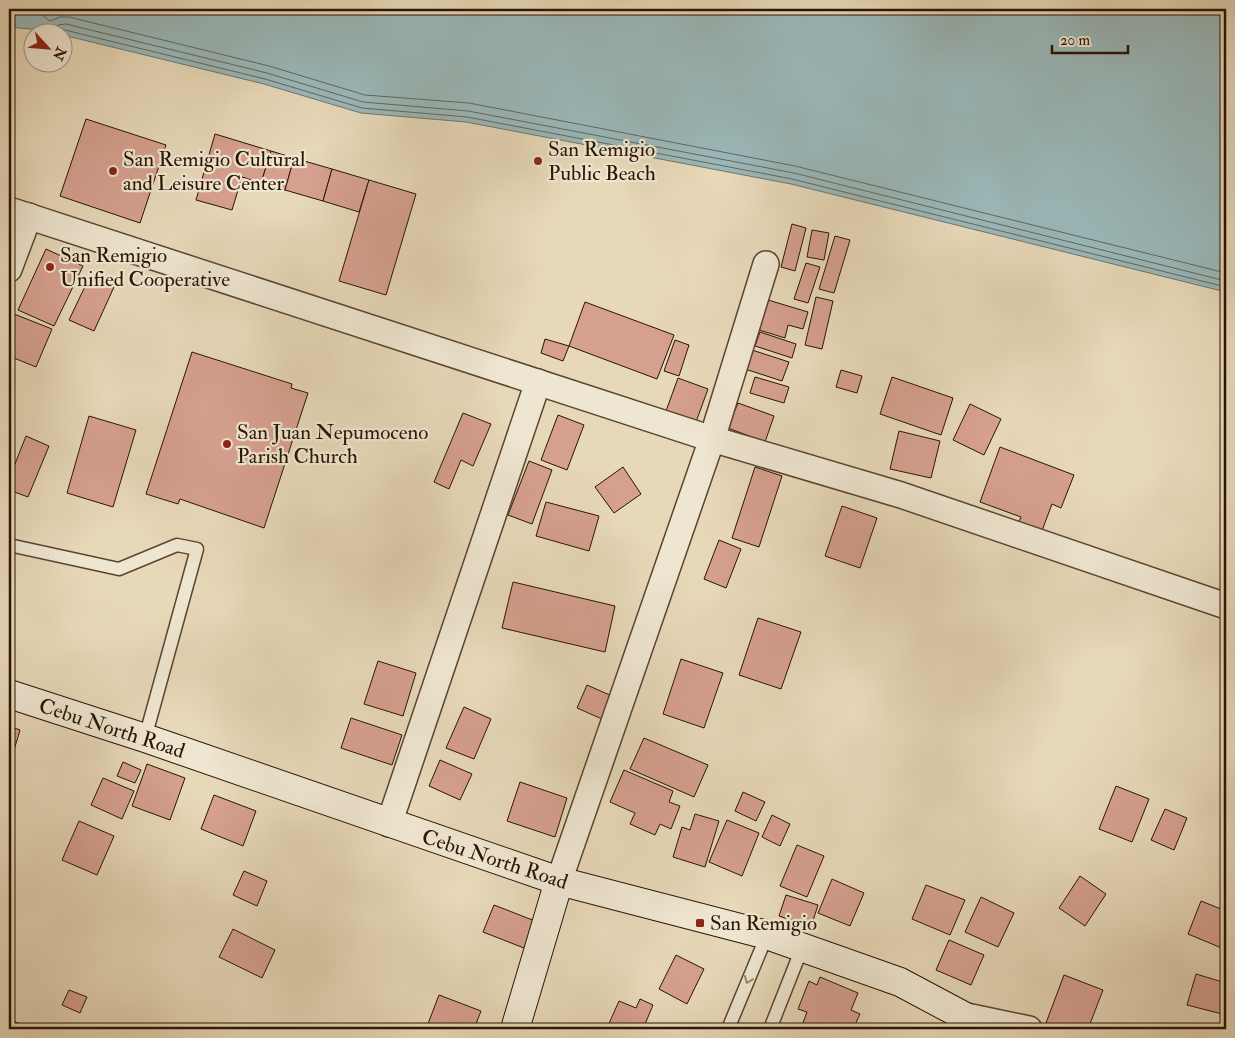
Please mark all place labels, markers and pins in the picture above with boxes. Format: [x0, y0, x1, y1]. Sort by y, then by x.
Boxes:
place label: San Remigio Public Beach [548, 136, 656, 187]
place label: San Remigio Cultural and Leisure Center [123, 146, 306, 197]
marker: San Remigio Public Beach [532, 155, 544, 167]
marker: San Remigio Cultural and Leisure Center [107, 165, 119, 177]
place label: San Remigio Unified Cooperative [60, 242, 230, 293]
marker: San Remigio Unified Cooperative [44, 261, 56, 273]
place label: San Juan Nepumoceno Parish Church [237, 419, 428, 470]
marker: San Juan Nepumoceno Parish Church [221, 438, 233, 450]
place label: San Remigio [710, 910, 817, 937]
marker: San Remigio [694, 917, 706, 929]

